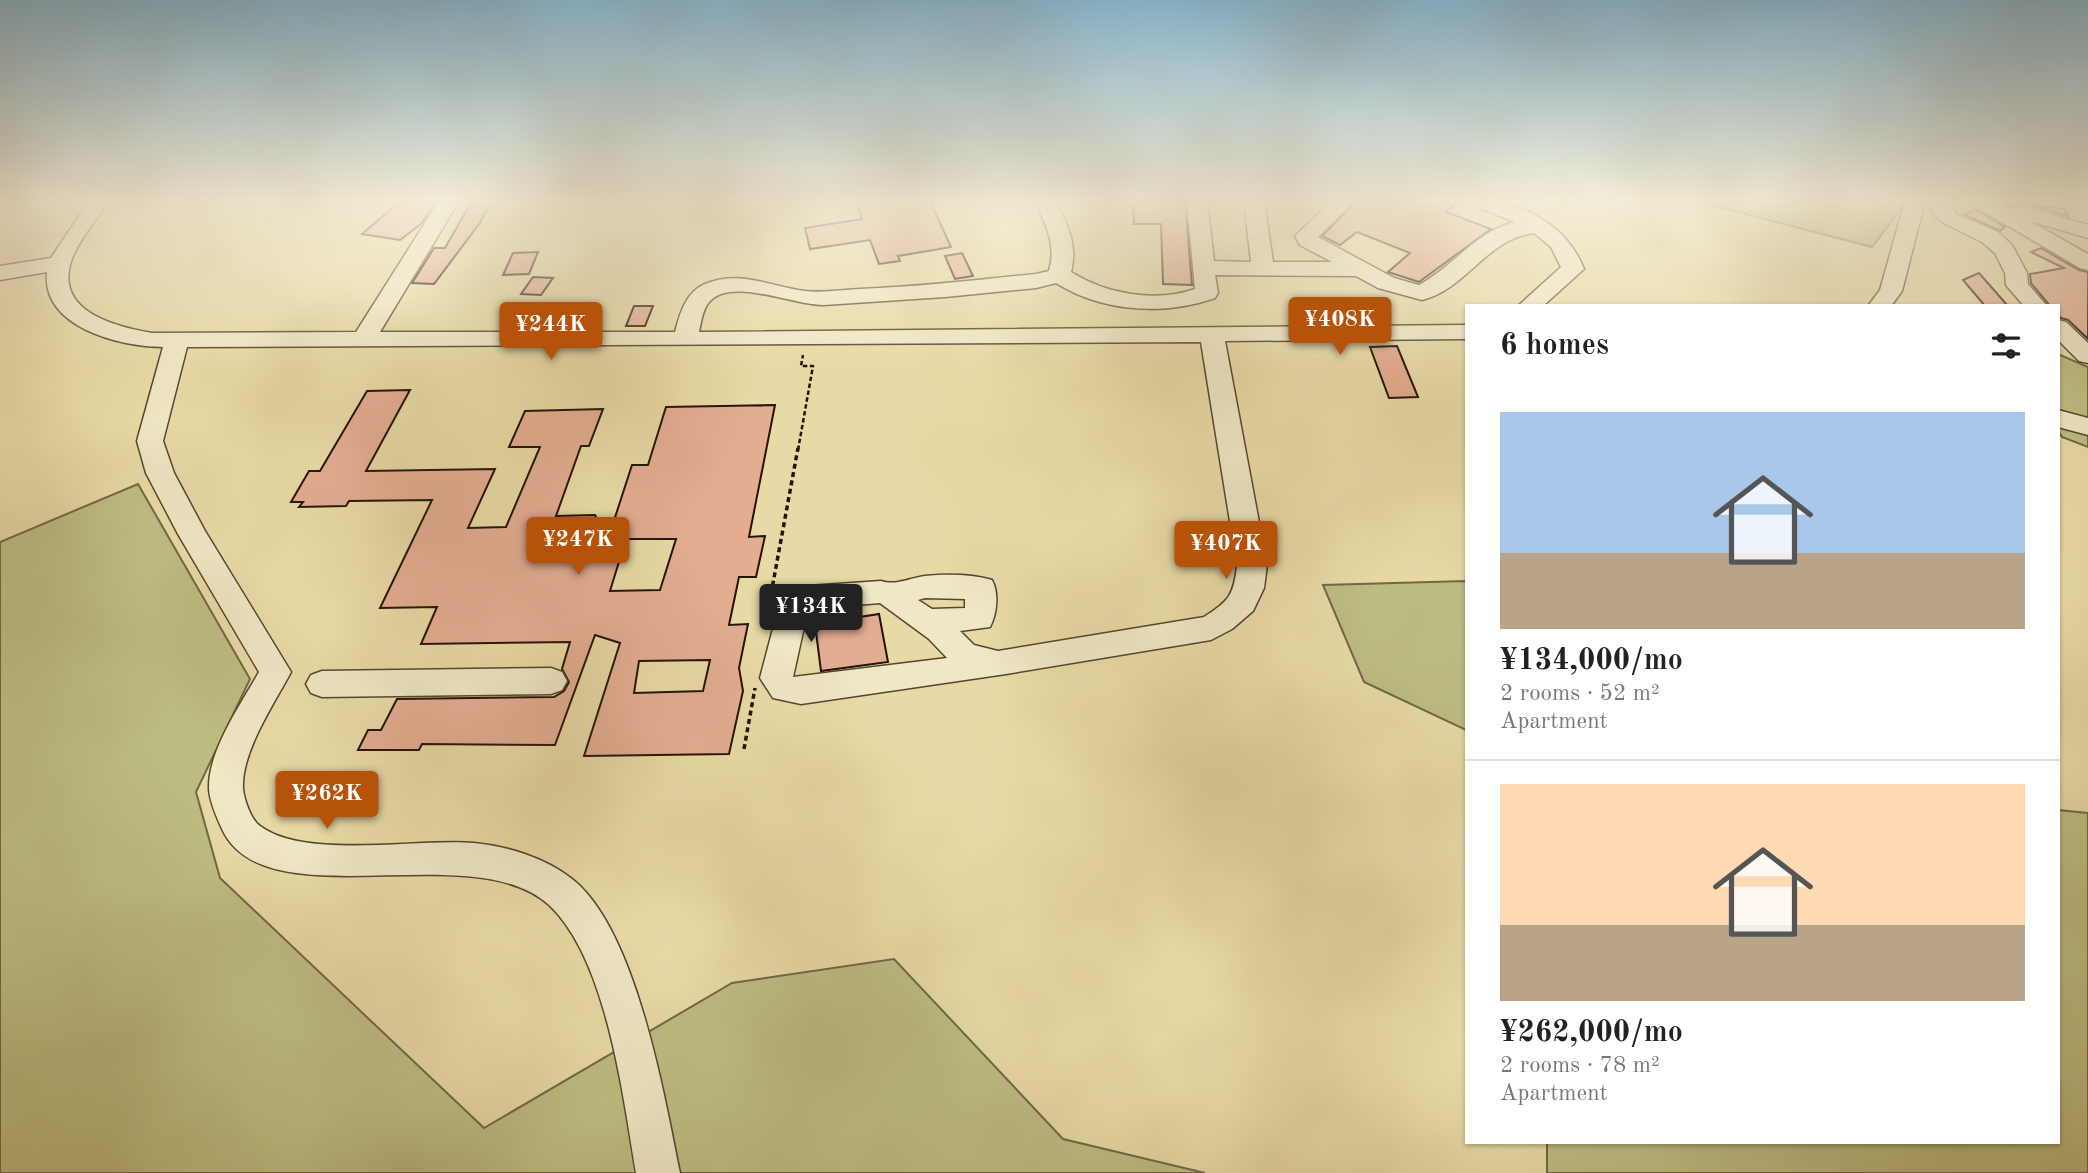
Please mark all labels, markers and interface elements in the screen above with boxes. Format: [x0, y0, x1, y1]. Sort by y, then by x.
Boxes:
pin: ¥408K [1291, 298, 1389, 357]
pin: ¥244K [502, 302, 600, 362]
text: ¥408K [1304, 308, 1376, 331]
text: ¥244K [515, 313, 587, 336]
icon: filters [1987, 327, 2025, 365]
text: 6 homes [1500, 331, 1609, 361]
icon: home [1700, 457, 1826, 583]
pin: ¥247K [529, 518, 627, 577]
pin: ¥407K [1177, 522, 1275, 581]
text: ¥247K [542, 528, 614, 551]
text: ¥407K [1190, 532, 1262, 555]
pin: ¥134K [762, 584, 860, 644]
text: ¥134K [775, 595, 847, 618]
text: ¥134,000/mo [1500, 646, 1683, 676]
text: 2 rooms · 52 m² [1500, 682, 1660, 705]
text: Apartment [1500, 710, 1608, 733]
pin: ¥262K [278, 772, 376, 831]
text: ¥262K [291, 782, 363, 805]
icon: home [1700, 829, 1826, 955]
text: ¥262,000/mo [1500, 1018, 1683, 1048]
text: 2 rooms · 78 m² [1500, 1054, 1660, 1077]
text: Apartment [1500, 1082, 1608, 1105]

